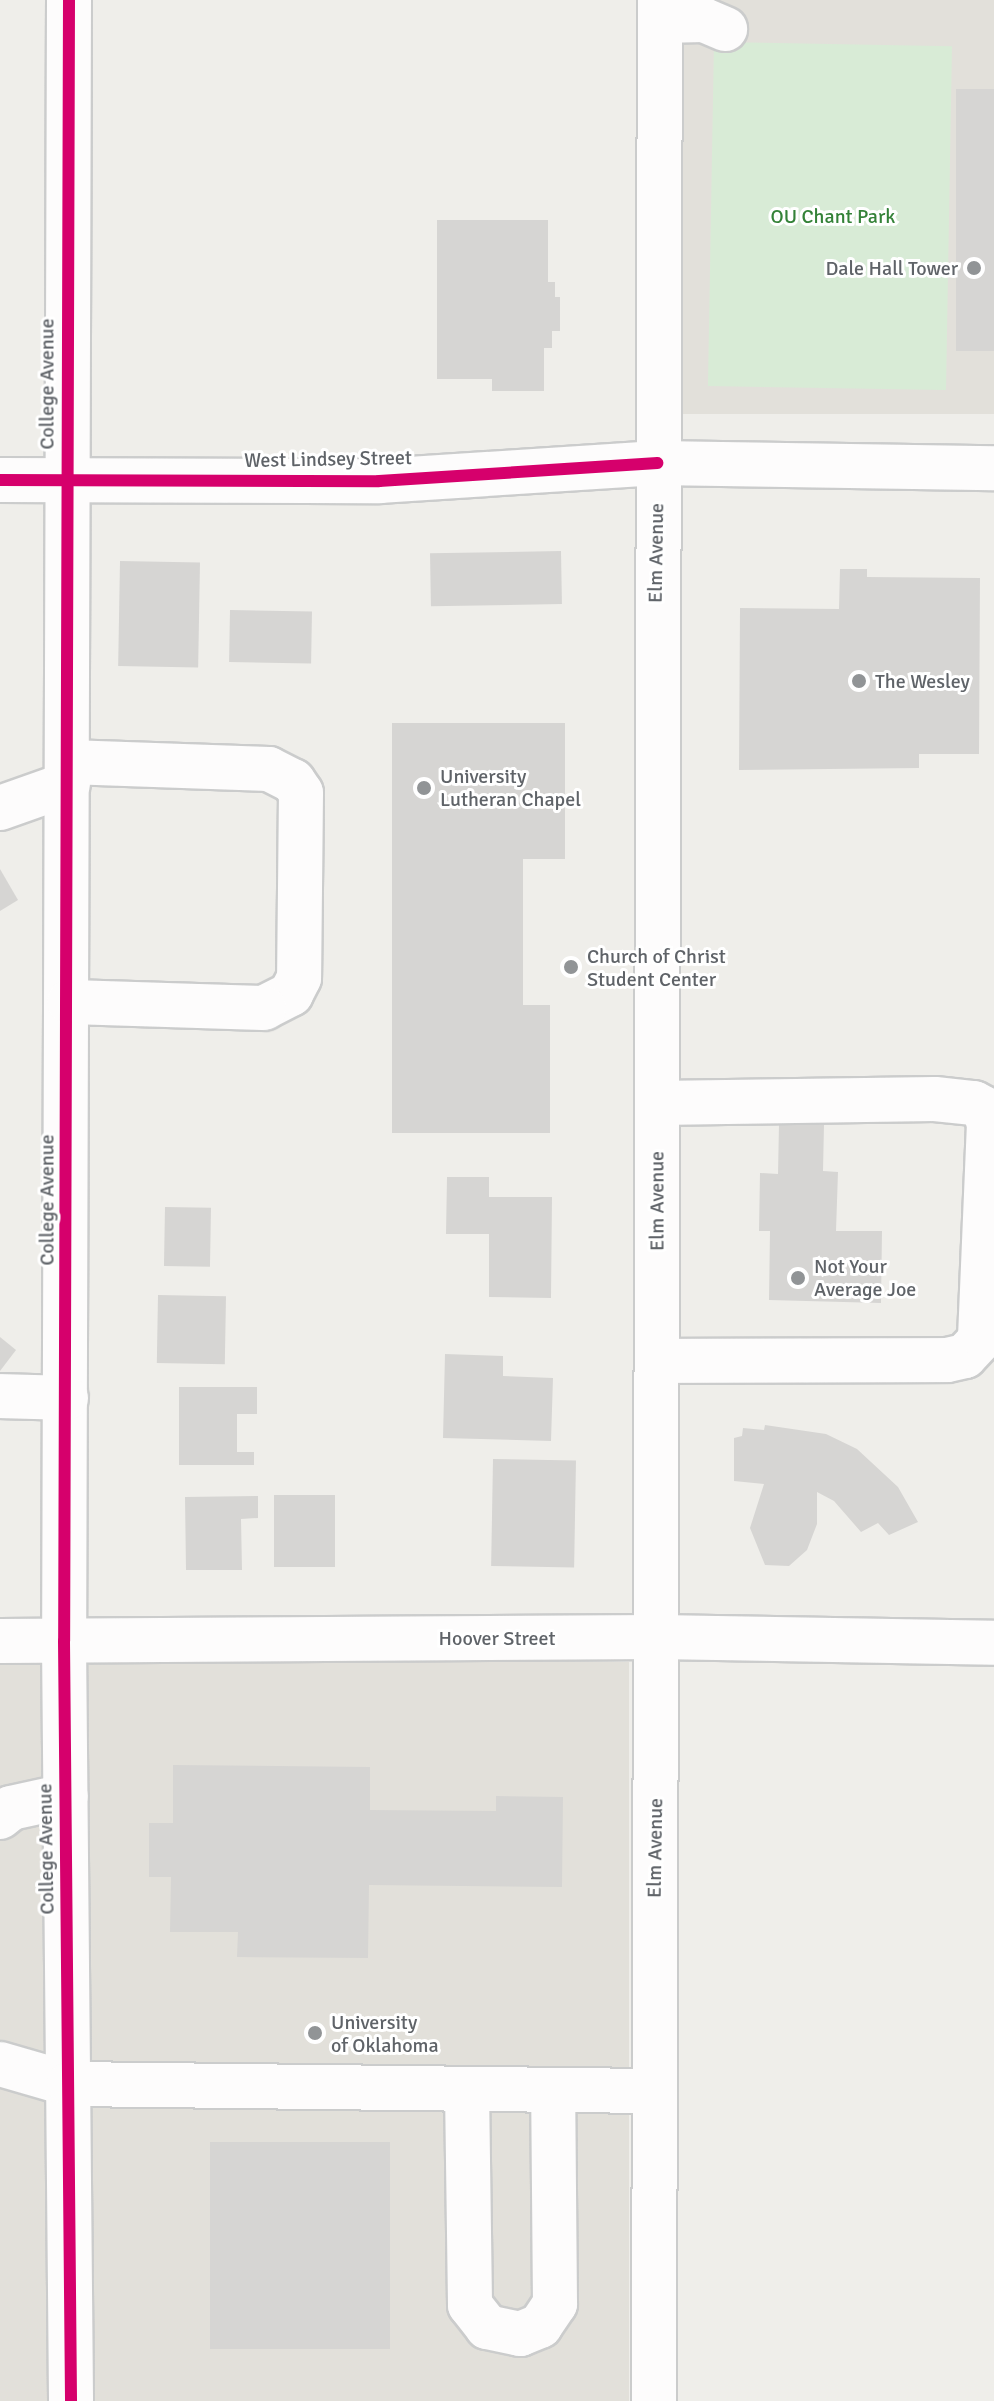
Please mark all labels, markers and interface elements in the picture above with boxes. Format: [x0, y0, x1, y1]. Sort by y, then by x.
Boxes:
park label: OU Chant Park [771, 204, 895, 228]
place label: Dale Hall Tower [826, 256, 958, 280]
marker: Dale Hall Tower [965, 259, 983, 277]
street label: College Avenue [35, 318, 59, 450]
street label: West Lindsey Street [244, 446, 412, 472]
street label: Elm Avenue [643, 503, 669, 603]
place label: The Wesley [875, 669, 970, 693]
marker: The Wesley [850, 672, 868, 690]
place label: University Lutheran Chapel [440, 764, 581, 811]
marker: University Lutheran Chapel [415, 779, 433, 797]
place label: Church of Christ Student Center [587, 944, 726, 991]
marker: Church of Christ Student Center [562, 958, 580, 976]
street label: College Avenue [35, 1134, 59, 1266]
street label: Elm Avenue [645, 1151, 669, 1251]
place label: Not Your Average Joe [814, 1254, 916, 1301]
marker: Not Your Average Joe [789, 1269, 807, 1287]
street label: Hoover Street [439, 1626, 555, 1650]
street label: College Avenue [33, 1783, 59, 1915]
street label: Elm Avenue [642, 1798, 668, 1898]
place label: University of Oklahoma [331, 2010, 439, 2057]
marker: University of Oklahoma [306, 2024, 324, 2042]

